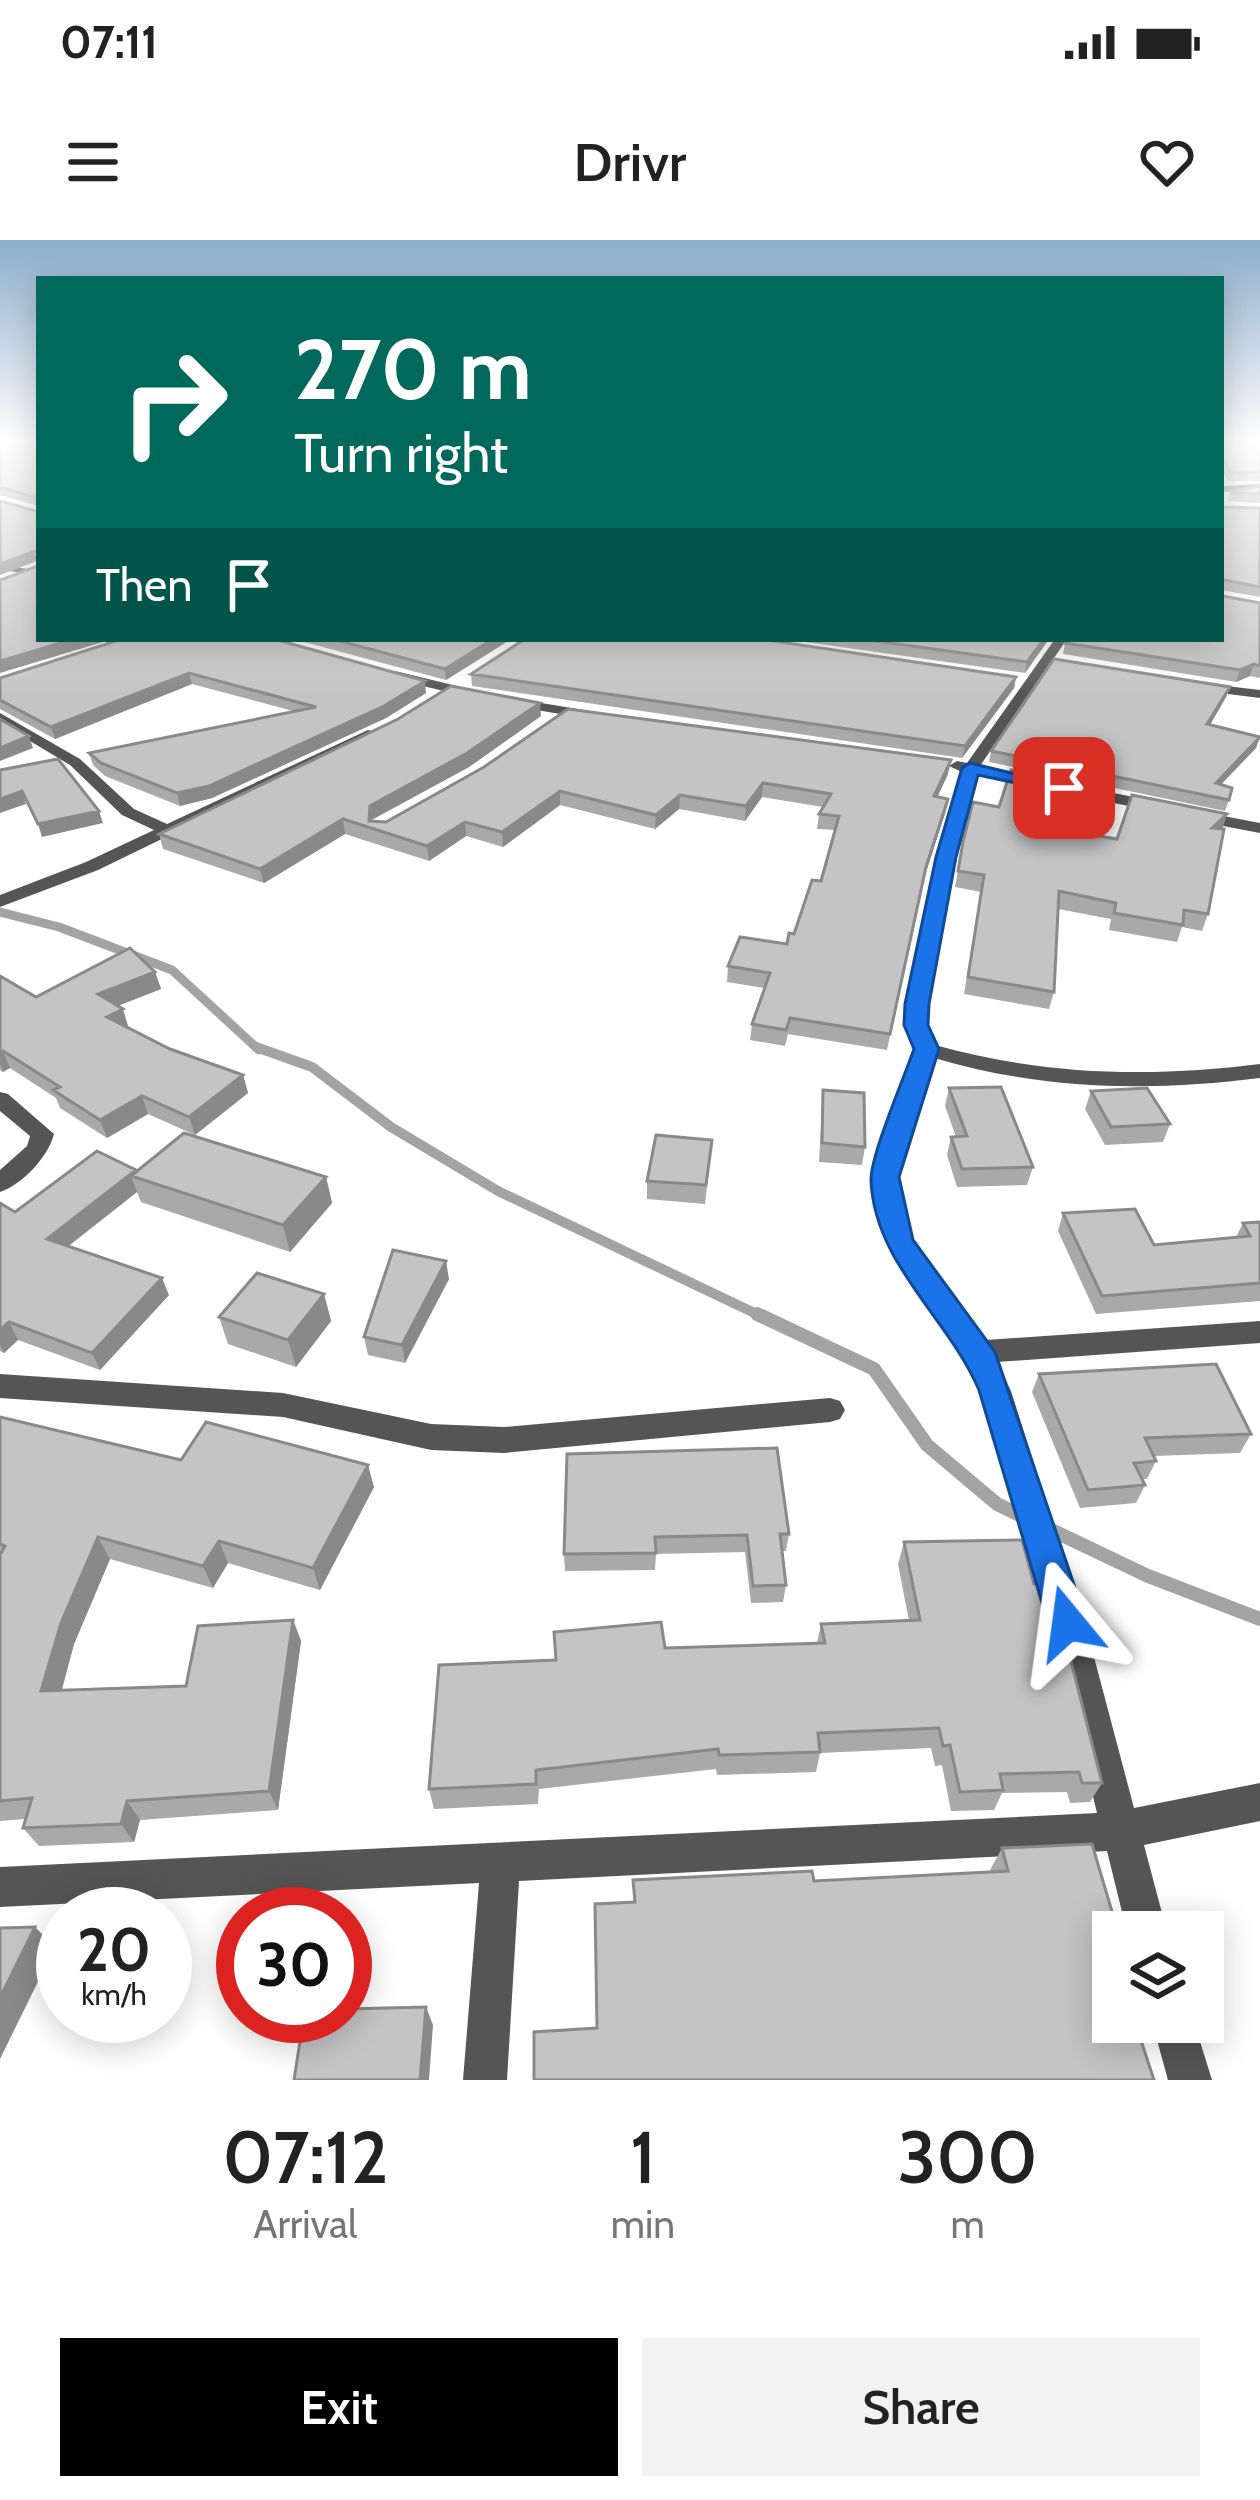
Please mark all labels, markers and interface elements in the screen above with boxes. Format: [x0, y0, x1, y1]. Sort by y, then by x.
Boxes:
text: 07:11 [60, 15, 158, 69]
icon: menu [60, 129, 126, 195]
text: Drivr [574, 129, 686, 195]
icon: heart [1134, 129, 1200, 195]
text: 270 m [294, 318, 532, 420]
icon: right [96, 324, 252, 480]
text: Turn right [294, 420, 508, 486]
icon: arrive [216, 552, 282, 618]
text: Then [96, 558, 192, 612]
pin [1013, 737, 1115, 839]
icon: arrive [1031, 755, 1097, 821]
position arrow [1005, 1560, 1131, 1686]
speed limit sign: 30 [216, 1887, 372, 2043]
map controls [1092, 1911, 1224, 2043]
button: layers [1092, 1911, 1224, 2043]
text: 20 [77, 1913, 151, 1986]
text: km/h [81, 1976, 147, 2013]
text: 07:12 [222, 2114, 388, 2201]
text: 1 [630, 2114, 656, 2201]
text: 300 [897, 2114, 1038, 2201]
text: Arrival [253, 2200, 357, 2248]
text: min [611, 2200, 675, 2248]
text: m [950, 2200, 985, 2248]
button: Exit [60, 2338, 618, 2476]
button: Share [642, 2338, 1200, 2476]

